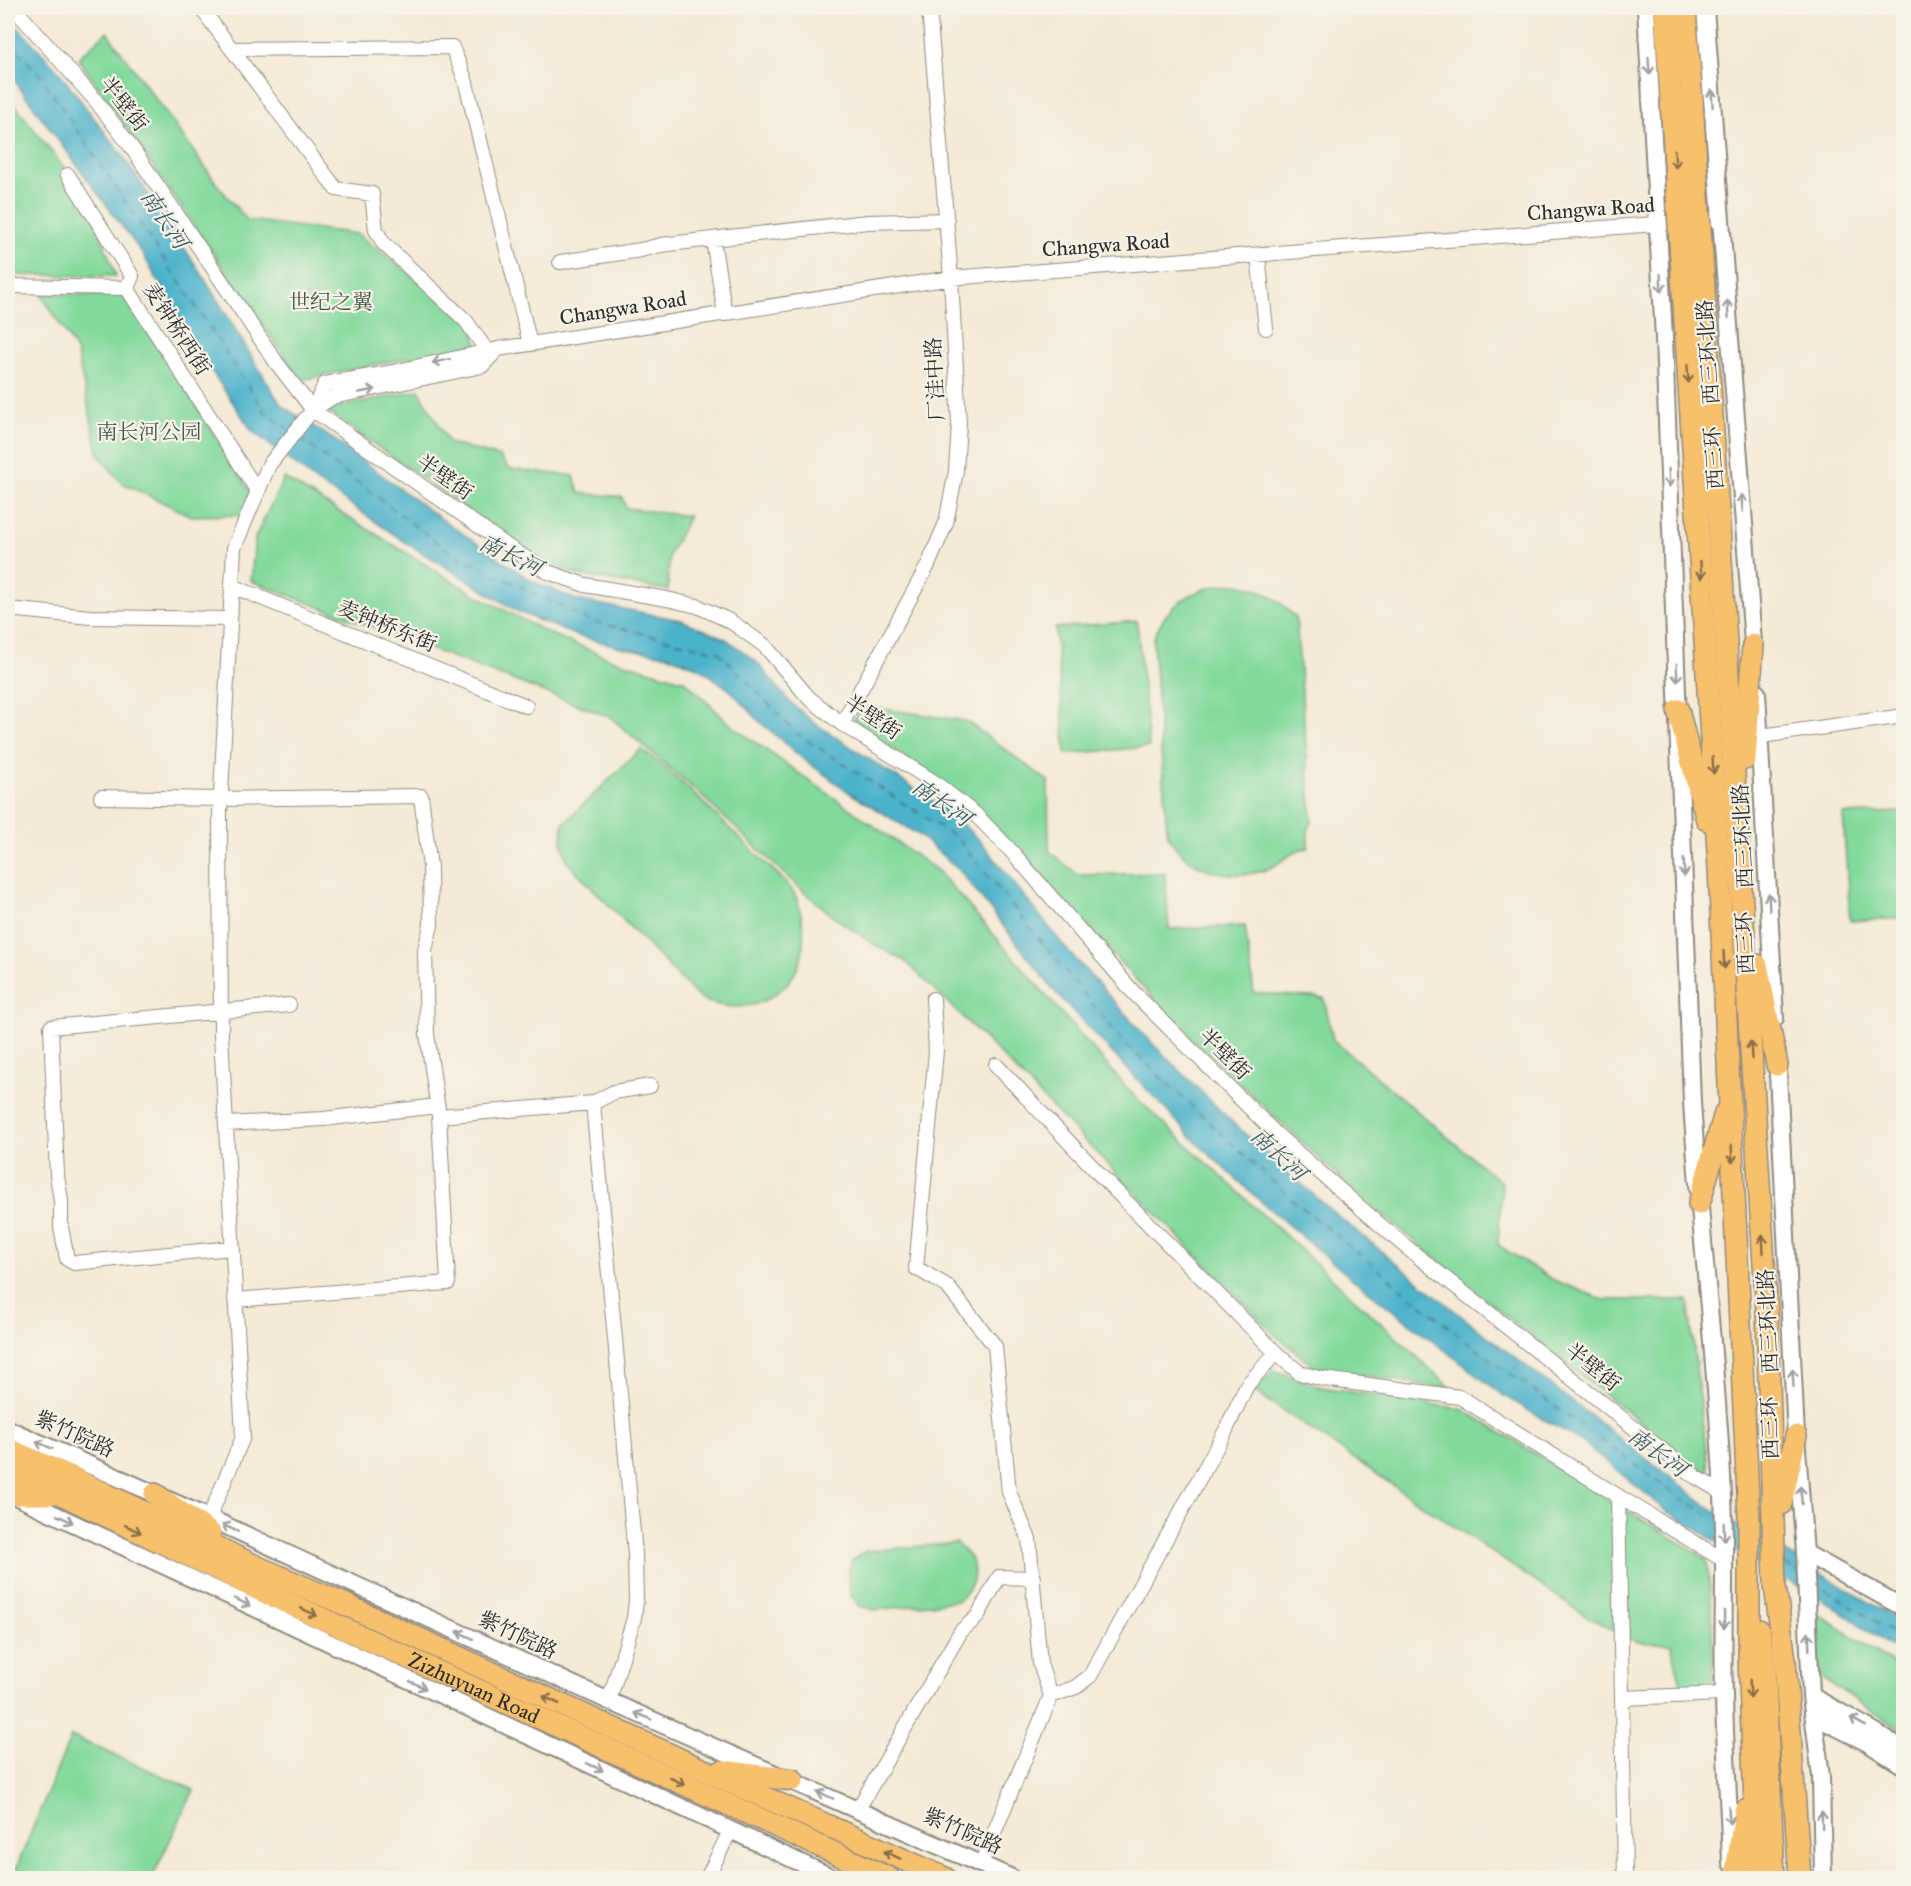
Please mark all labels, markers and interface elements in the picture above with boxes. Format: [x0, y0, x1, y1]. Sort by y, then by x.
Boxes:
one-way arrow [1644, 55, 1655, 75]
street label: 半壁街 [94, 71, 154, 137]
one-way arrow [1707, 89, 1718, 109]
one-way arrow [1669, 148, 1680, 168]
water label: 南长河 [135, 184, 196, 257]
street label: Changwa Road [1526, 192, 1656, 226]
street label: Changwa Road [1041, 228, 1171, 262]
one-way arrow [1655, 273, 1666, 292]
street label: 麦钟桥西街 [138, 278, 216, 380]
street label: Changwa Road [558, 285, 689, 331]
park label: 世纪之翼 [289, 289, 373, 315]
street label: 西三环北路 [1691, 299, 1725, 405]
one-way arrow [1722, 299, 1733, 319]
street label: 厂洼中路 [920, 336, 950, 422]
one-way arrow [432, 356, 451, 368]
one-way arrow [1683, 364, 1694, 384]
one-way arrow [357, 385, 377, 396]
park label: 南长河公园 [97, 419, 202, 445]
street label: 西三环 [1699, 426, 1729, 490]
street label: 半壁街 [412, 448, 478, 506]
one-way arrow [1664, 467, 1675, 487]
one-way arrow [1736, 494, 1747, 514]
water label: 南长河 [475, 529, 550, 584]
one-way arrow [1695, 560, 1706, 580]
street label: 麦钟桥东街 [333, 594, 441, 658]
one-way arrow [1671, 662, 1682, 682]
street label: 半壁街 [840, 689, 906, 745]
one-way arrow [1708, 754, 1719, 774]
water label: 南长河 [907, 772, 980, 835]
street label: 西三环北路 [1727, 783, 1759, 889]
one-way arrow [1678, 857, 1690, 877]
one-way arrow [1764, 892, 1775, 912]
street label: 西三环 [1730, 911, 1760, 975]
one-way arrow [1718, 949, 1729, 969]
street label: 半壁街 [1194, 1023, 1256, 1085]
one-way arrow [1746, 1040, 1757, 1060]
water label: 南长河 [1245, 1122, 1315, 1189]
one-way arrow [1727, 1144, 1738, 1164]
one-way arrow [1757, 1235, 1768, 1255]
street label: 西三环北路 [1752, 1268, 1784, 1374]
street label: 半壁街 [1560, 1337, 1626, 1397]
one-way arrow [1788, 1368, 1799, 1388]
street label: 西三环 [1756, 1396, 1784, 1460]
street label: 紫竹院路 [31, 1405, 119, 1463]
water label: 南长河 [1623, 1422, 1696, 1485]
one-way arrow [35, 1438, 53, 1450]
one-way arrow [1795, 1485, 1806, 1505]
one-way arrow [56, 1515, 74, 1526]
one-way arrow [222, 1522, 240, 1533]
one-way arrow [1719, 1522, 1730, 1542]
one-way arrow [123, 1523, 141, 1535]
one-way arrow [232, 1597, 250, 1608]
street label: 紫竹院路 [474, 1605, 562, 1665]
one-way arrow [300, 1607, 318, 1618]
one-way arrow [1719, 1609, 1730, 1629]
one-way arrow [456, 1629, 474, 1641]
one-way arrow [1803, 1632, 1815, 1652]
street label: Zizhuyuan Road [404, 1647, 544, 1730]
one-way arrow [1744, 1678, 1756, 1698]
one-way arrow [409, 1679, 427, 1691]
one-way arrow [542, 1693, 560, 1705]
one-way arrow [634, 1710, 652, 1721]
one-way arrow [1850, 1716, 1867, 1728]
one-way arrow [585, 1762, 603, 1774]
one-way arrow [668, 1775, 686, 1787]
one-way arrow [816, 1788, 834, 1800]
street label: 紫竹院路 [919, 1802, 1007, 1860]
one-way arrow [1723, 1804, 1734, 1824]
one-way arrow [1816, 1811, 1828, 1831]
one-way arrow [883, 1848, 901, 1860]

